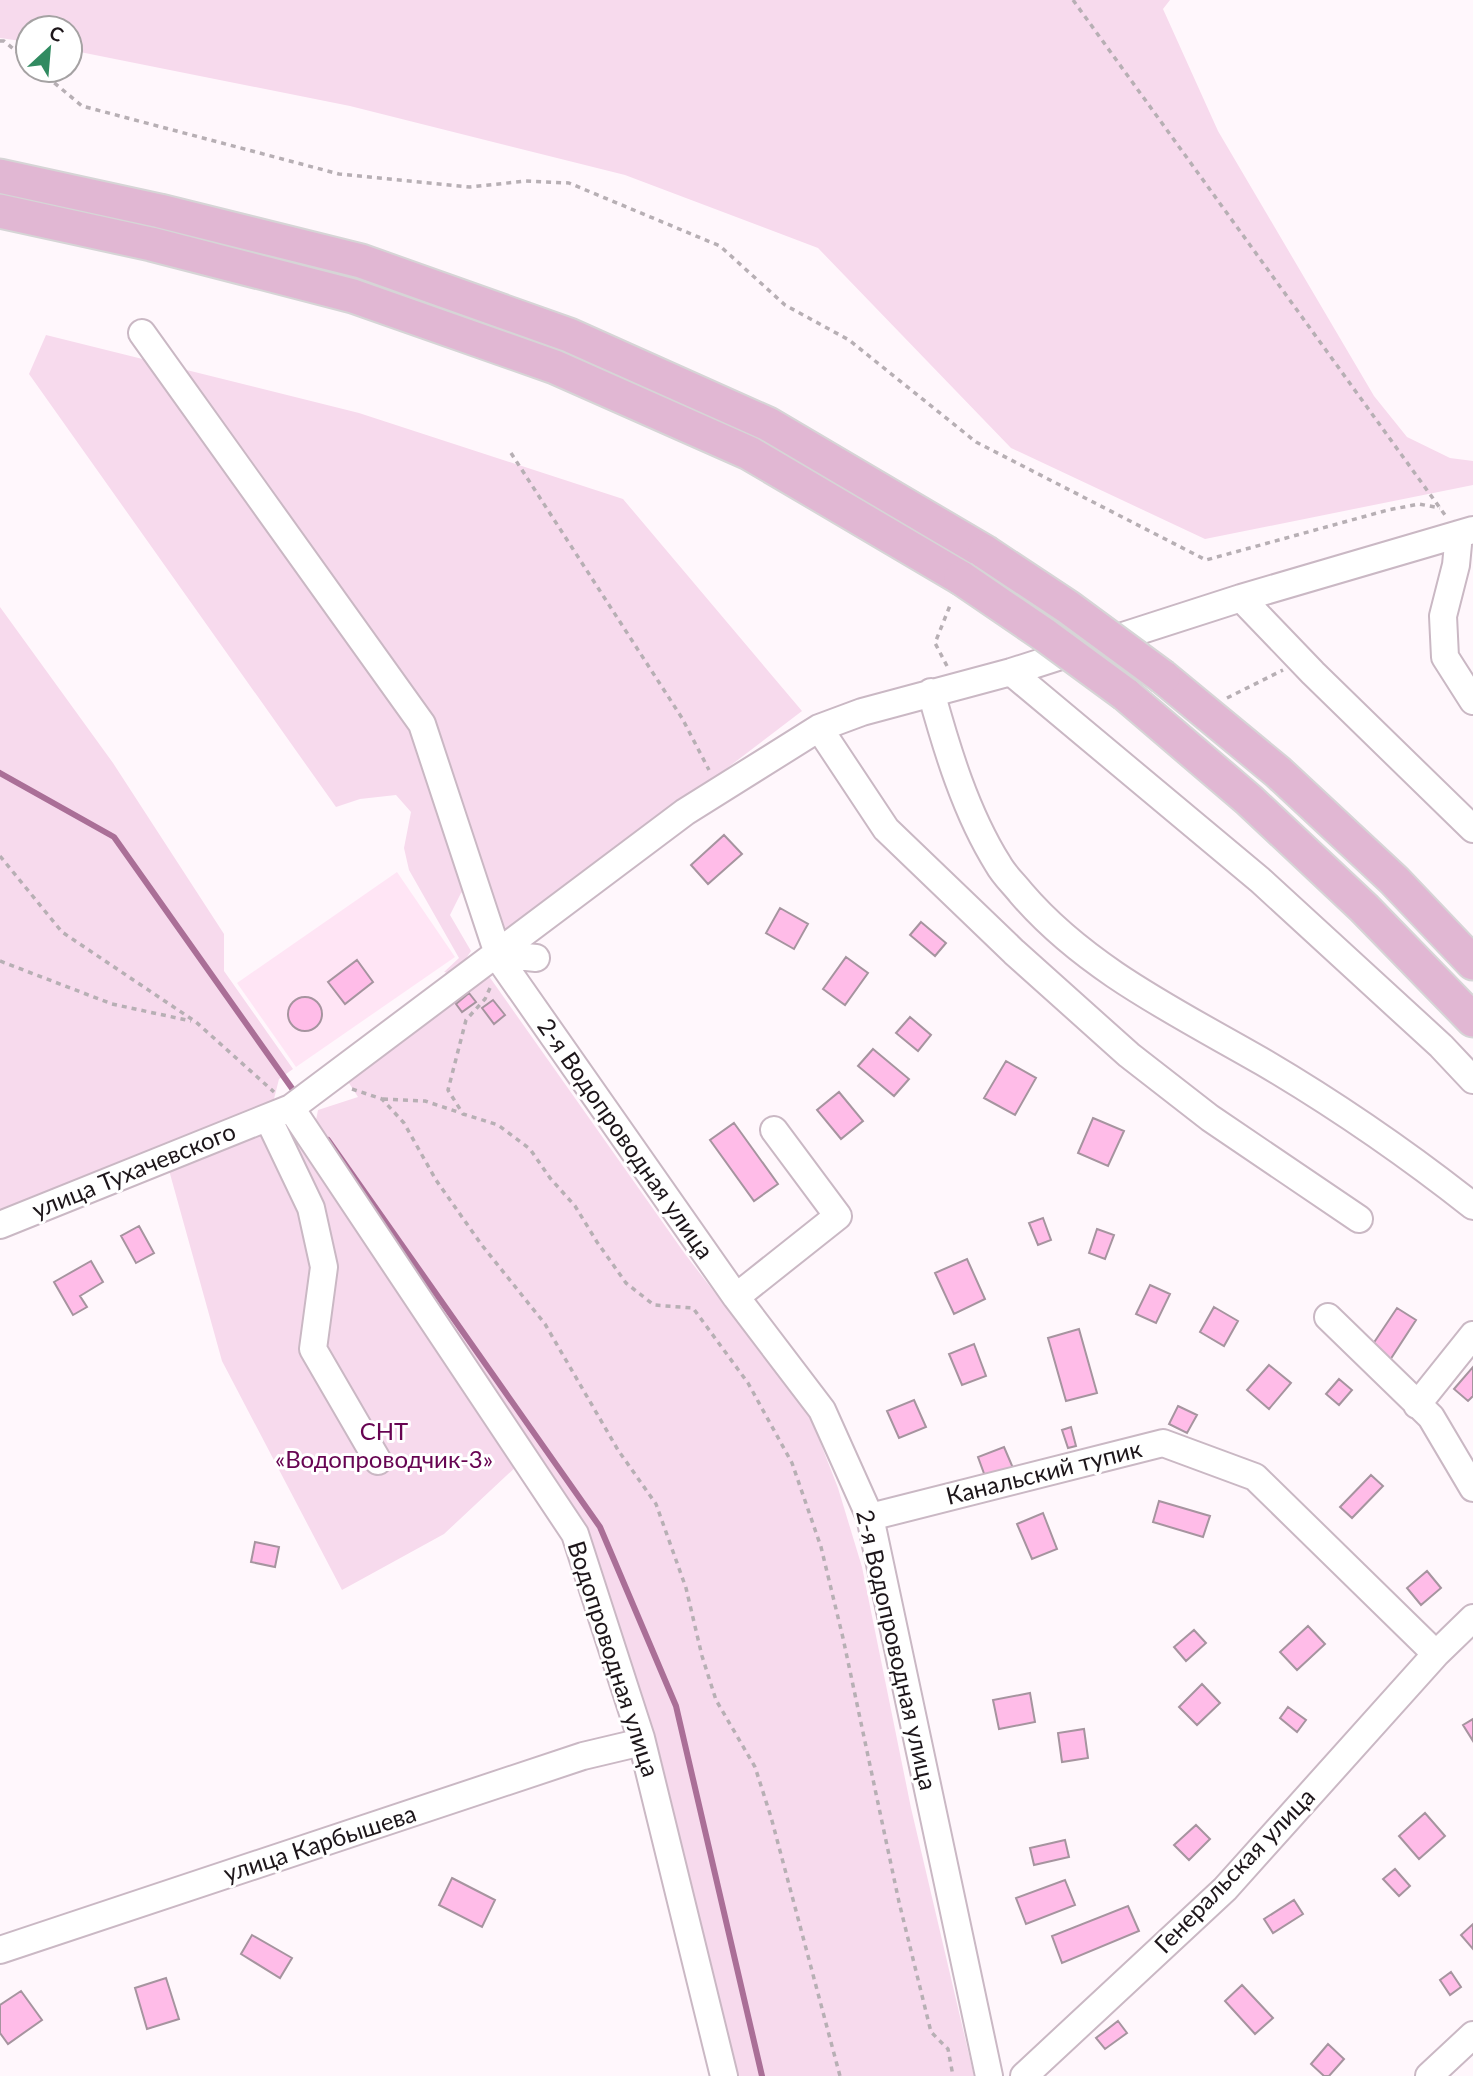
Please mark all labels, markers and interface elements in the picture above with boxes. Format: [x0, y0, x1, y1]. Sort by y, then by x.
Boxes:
north arrow [14, 14, 84, 84]
text: С [46, 20, 68, 47]
street label: 2-я Водопроводная улица [532, 1012, 720, 1264]
street label: улица Тухачевского [27, 1116, 239, 1224]
park label: СНТ «Водопроводчик-3» [275, 1416, 493, 1473]
street label: Канальский тупик [943, 1433, 1145, 1510]
street label: 2-я Водопроводная улица [851, 1507, 944, 1793]
street label: Водопроводная улица [563, 1537, 666, 1780]
street label: Генеральская улица [1148, 1782, 1320, 1958]
street label: улица Карбышева [220, 1798, 419, 1887]

